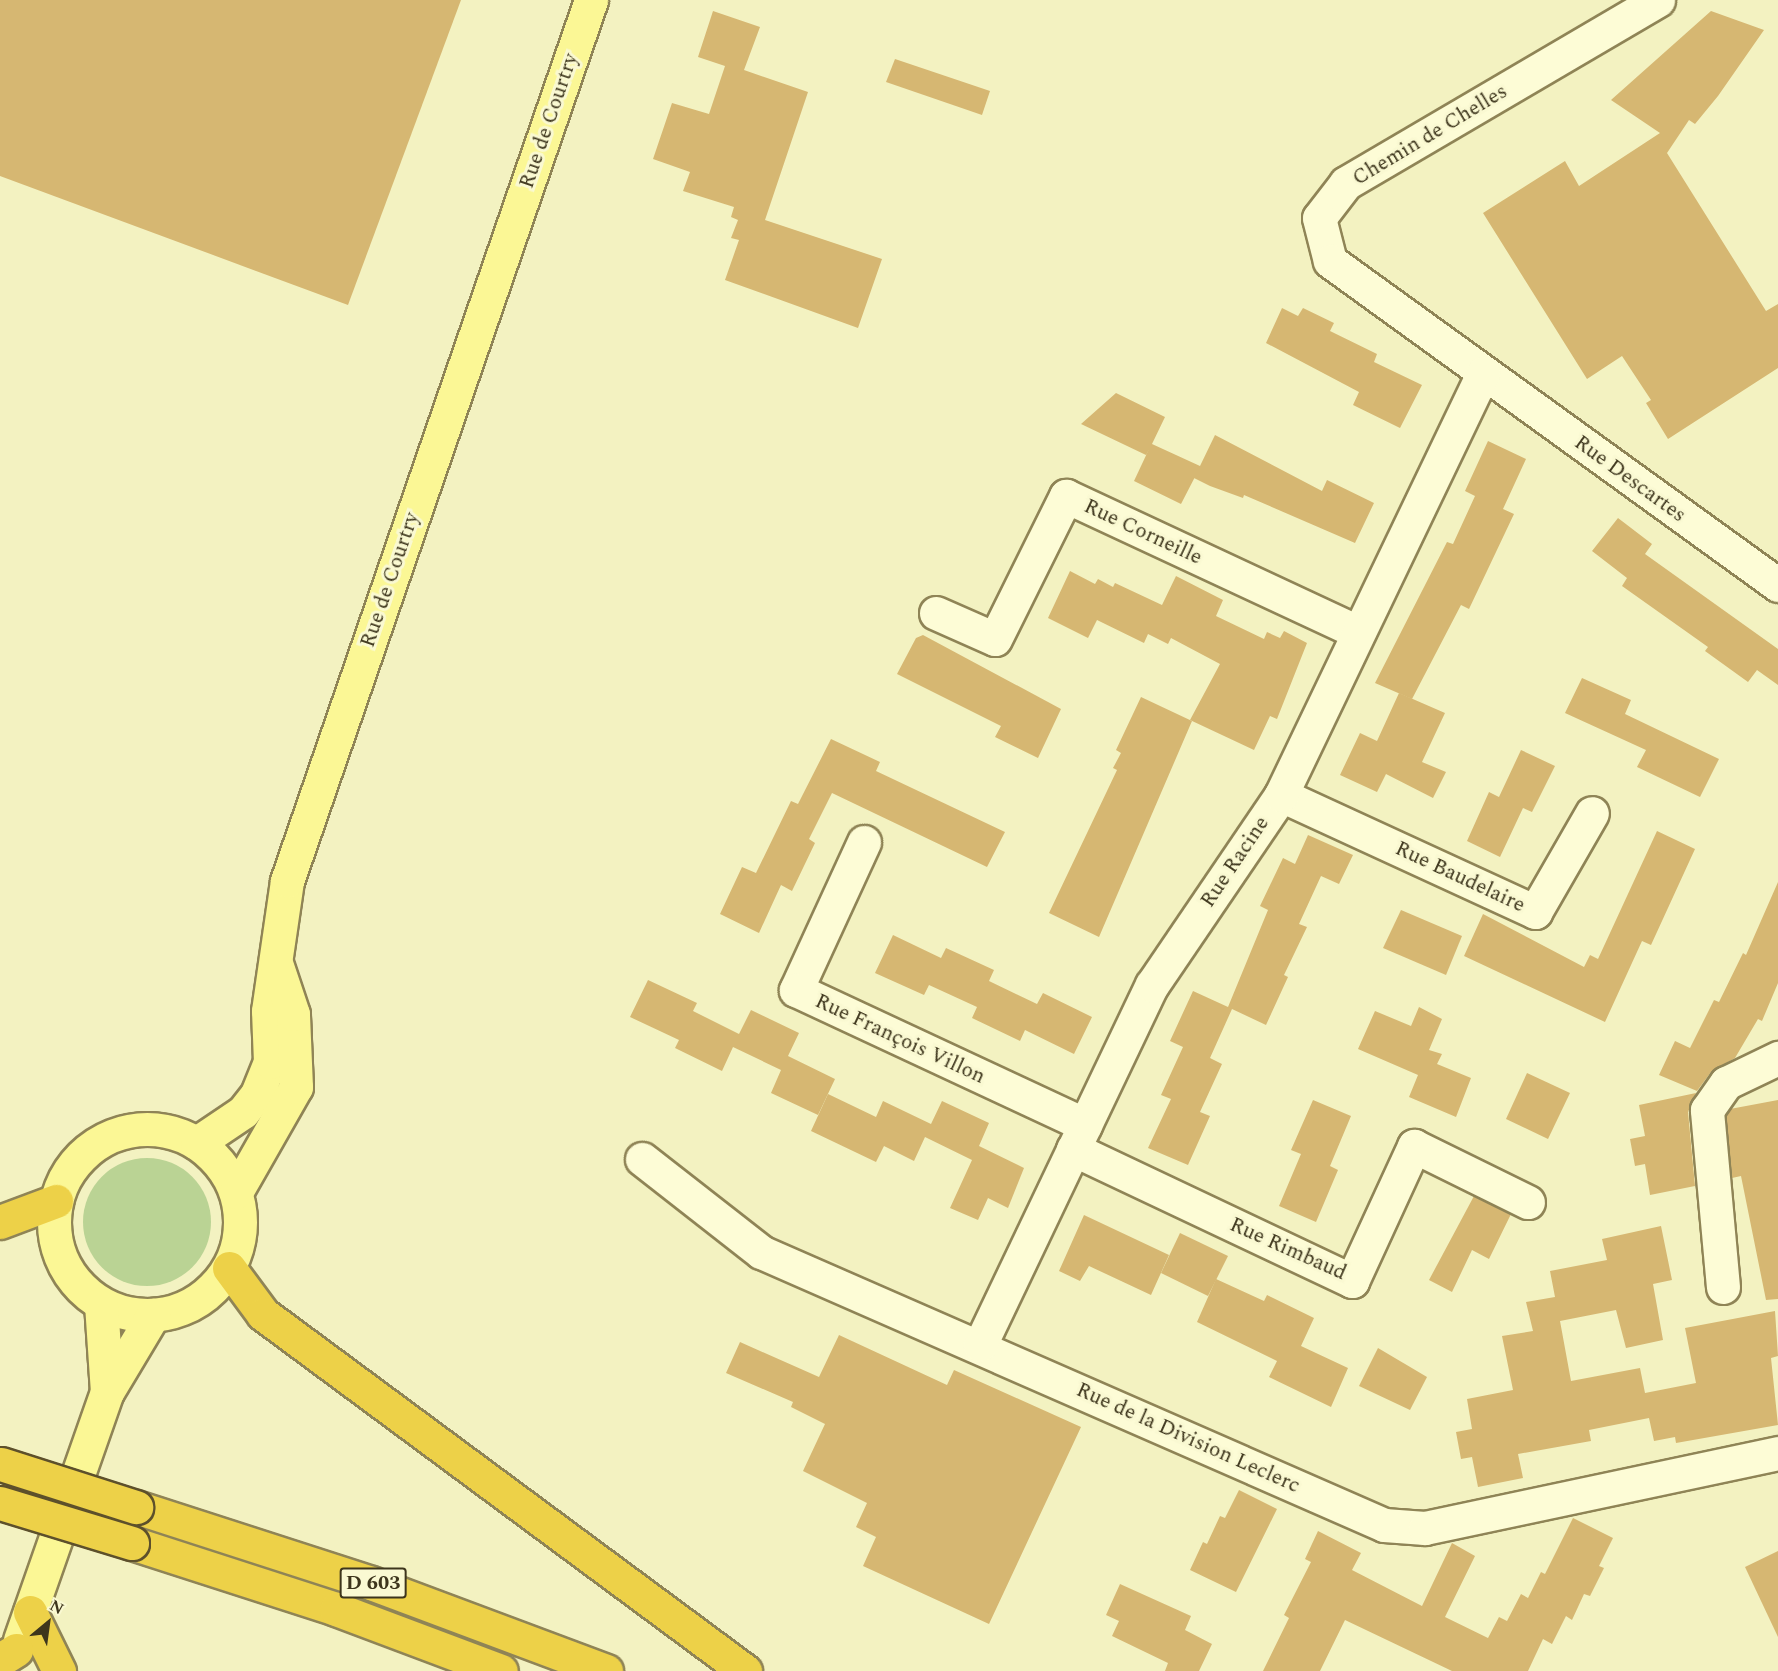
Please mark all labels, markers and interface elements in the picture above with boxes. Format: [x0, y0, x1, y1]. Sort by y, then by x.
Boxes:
street label: Rue de Courtry [514, 50, 584, 192]
street label: Chemin de Chelles [1348, 79, 1512, 191]
street label: Rue Descartes [1569, 430, 1691, 528]
street label: Rue Corneille [1080, 494, 1206, 570]
street label: Rue de Courtry [355, 509, 425, 651]
street label: Rue Racine [1195, 812, 1275, 912]
street label: Rue Baudelaire [1391, 836, 1529, 918]
street label: Rue François Villon [811, 989, 989, 1089]
street label: Rue Rimbaud [1226, 1212, 1350, 1286]
street label: Rue de la Division Leclerc [1072, 1377, 1304, 1499]
road number: D 603 [338, 1566, 407, 1600]
north arrow [18, 1593, 78, 1653]
text: N [45, 1594, 68, 1621]

